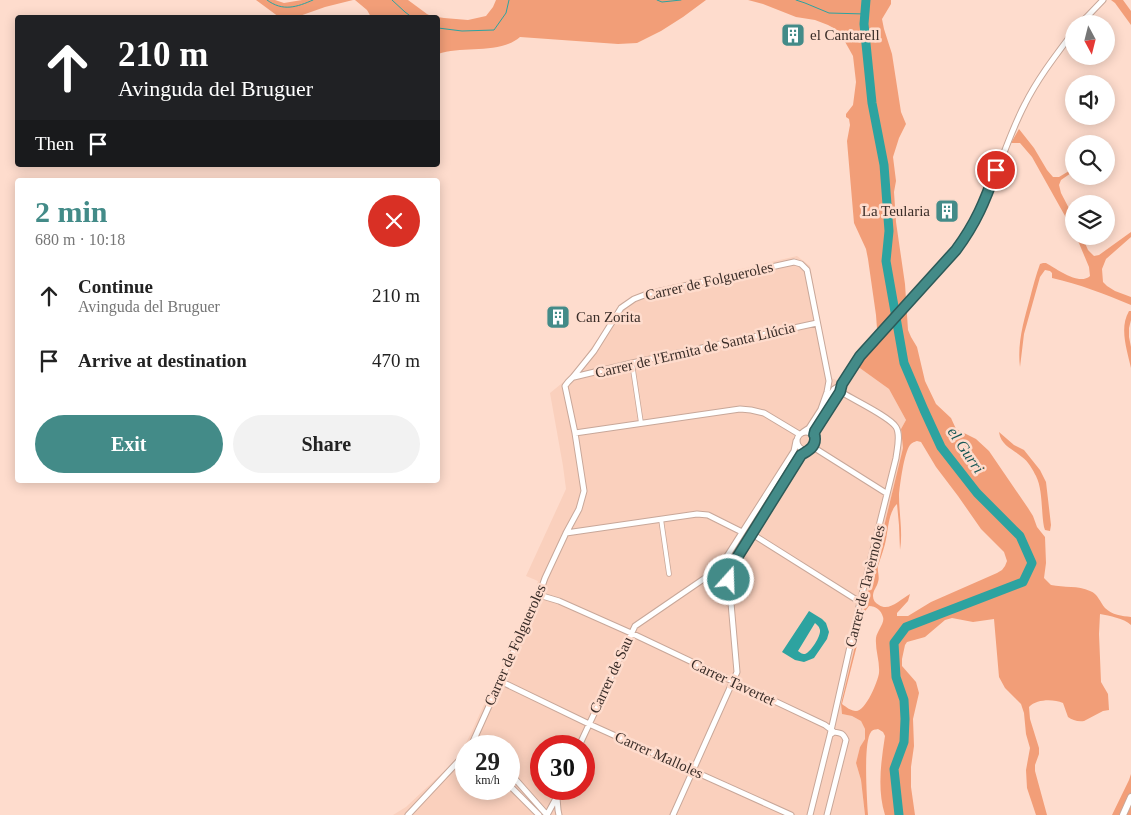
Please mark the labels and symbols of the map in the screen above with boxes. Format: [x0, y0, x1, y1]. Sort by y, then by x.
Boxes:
north arrow [1065, 15, 1115, 65]
building icon: el Cantarell [780, 22, 806, 48]
place label: el Cantarell [810, 27, 880, 43]
pin [975, 149, 1017, 191]
building icon: La Teularia [934, 198, 960, 224]
place label: La Teularia [862, 203, 930, 219]
street label: Carrer de Folgueroles [643, 258, 775, 304]
building icon: Can Zorita [545, 304, 571, 330]
place label: Can Zorita [576, 309, 641, 325]
street label: Carrer de l'Ermita de Santa Llúcia [593, 319, 797, 381]
water label: el Gurri [944, 424, 988, 476]
street label: Carrer de Tavèrnoles [842, 523, 888, 649]
position arrow [702, 553, 754, 605]
street label: Carrer de Folgueroles [481, 582, 549, 708]
street label: Carrer de Sau [586, 634, 636, 716]
street label: Carrer Tavertet [689, 656, 778, 709]
street label: Carrer Malloles [613, 728, 706, 782]
speed limit sign: 30 [530, 735, 595, 800]

